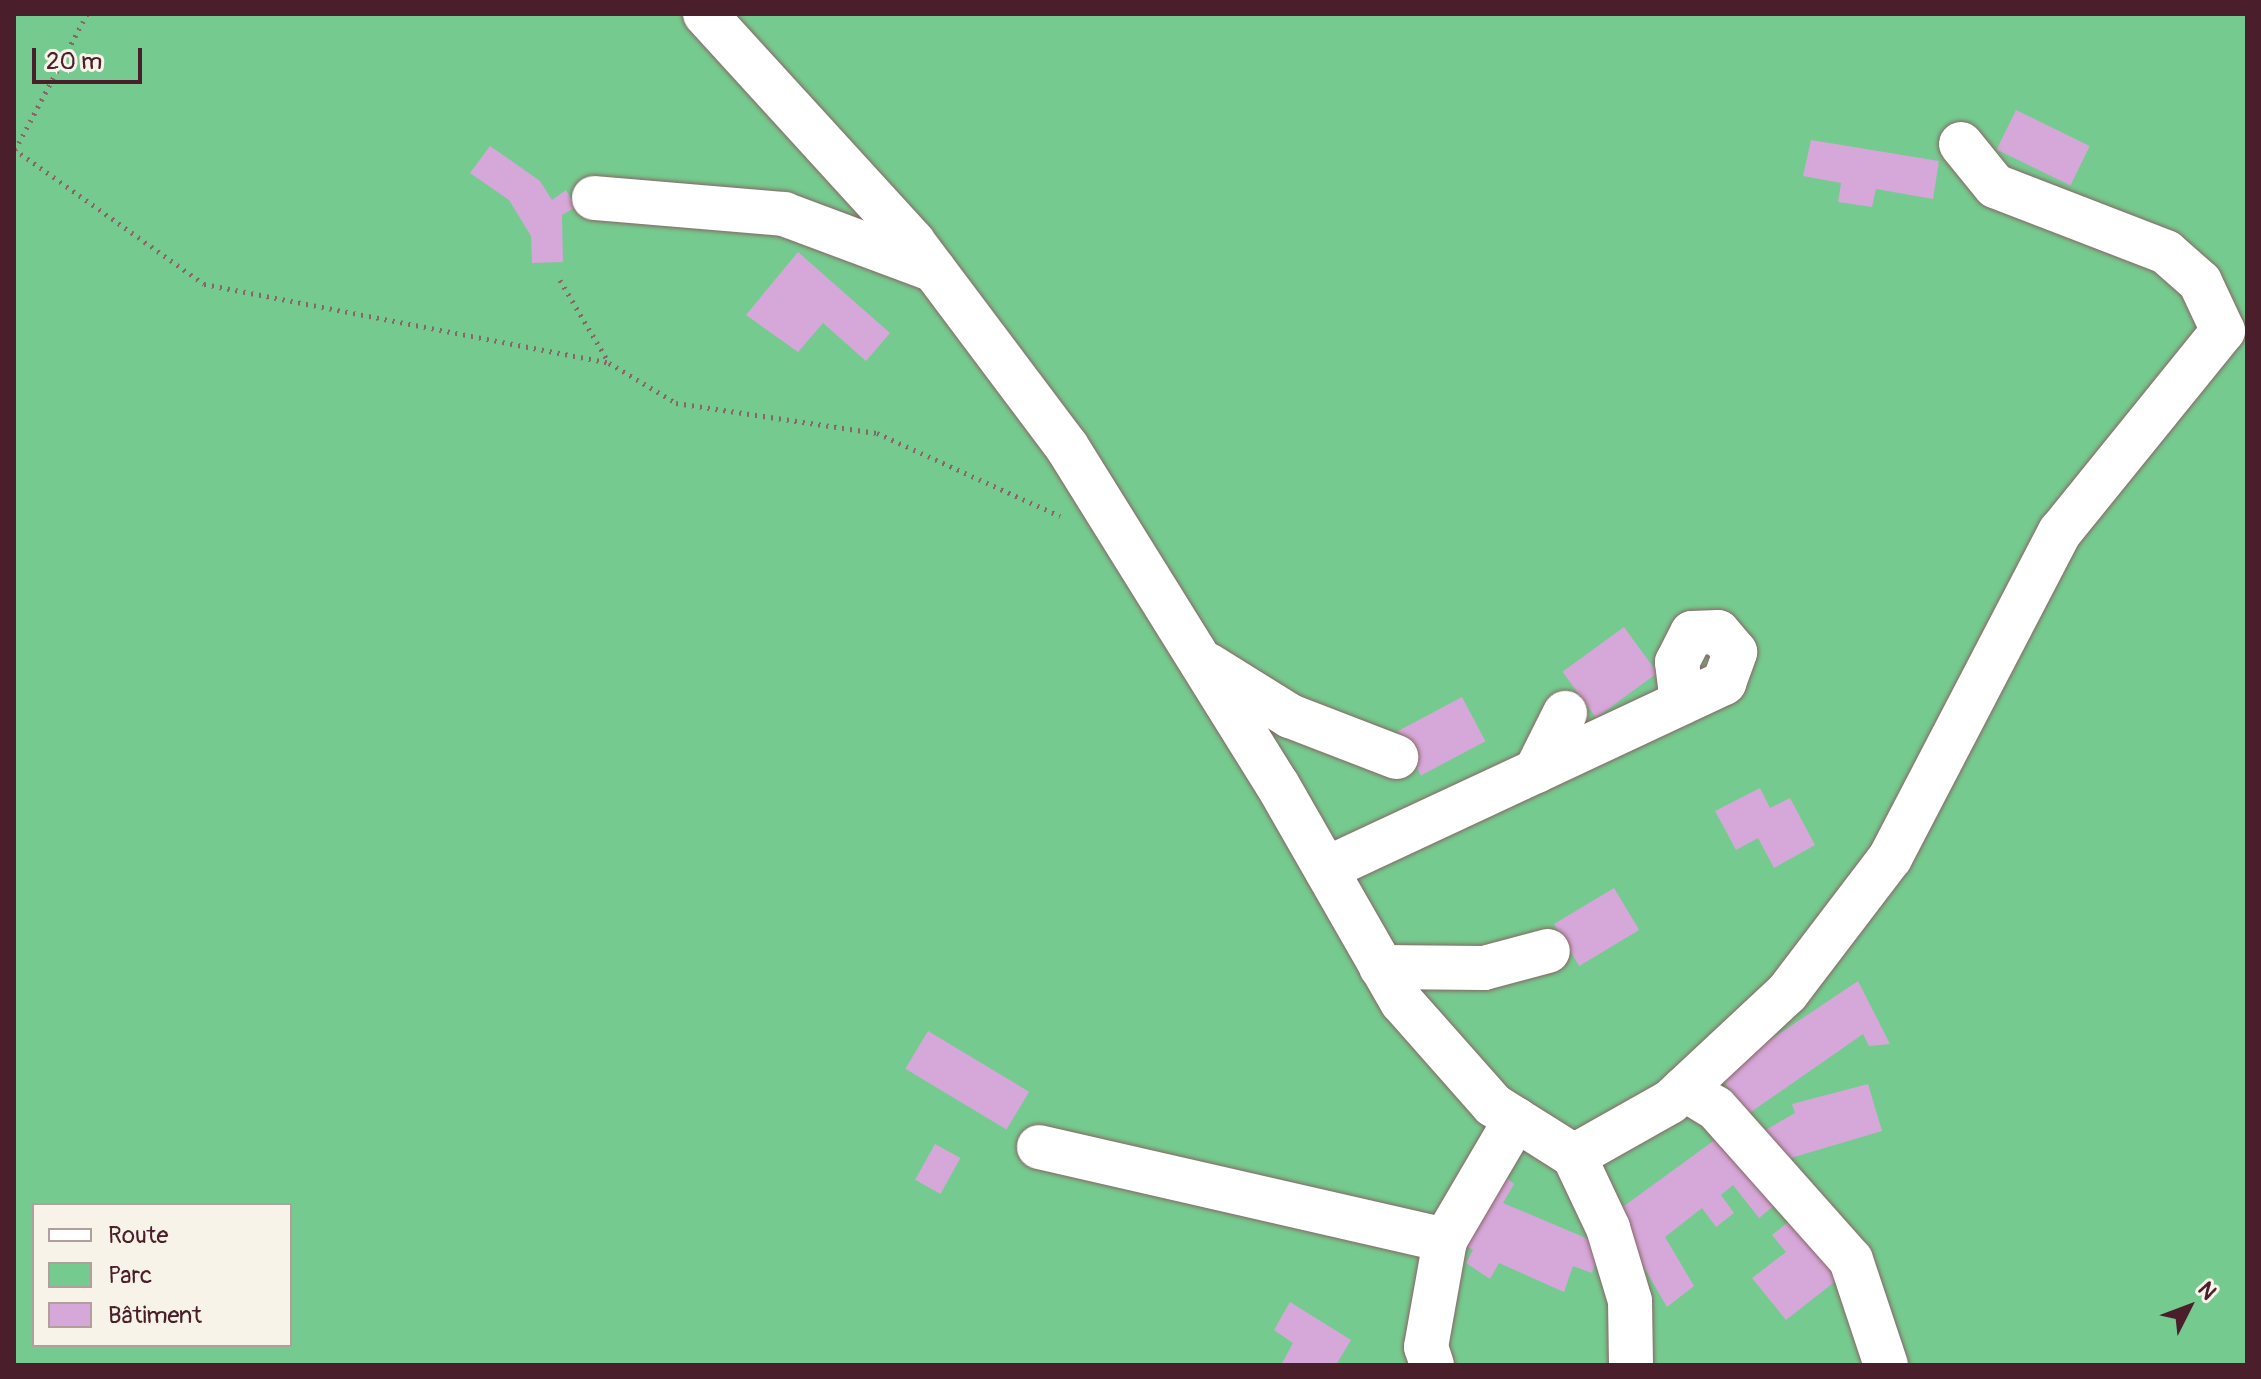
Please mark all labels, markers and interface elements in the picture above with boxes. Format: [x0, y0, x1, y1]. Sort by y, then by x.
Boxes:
scale bar [36, 32, 146, 82]
text: 20 m [46, 47, 102, 76]
legend [32, 1203, 292, 1347]
text: Route [108, 1221, 168, 1250]
text: Parc [108, 1261, 152, 1290]
north arrow [2149, 1267, 2229, 1347]
text: N [2191, 1276, 2222, 1306]
text: Bâtiment [108, 1301, 202, 1330]

